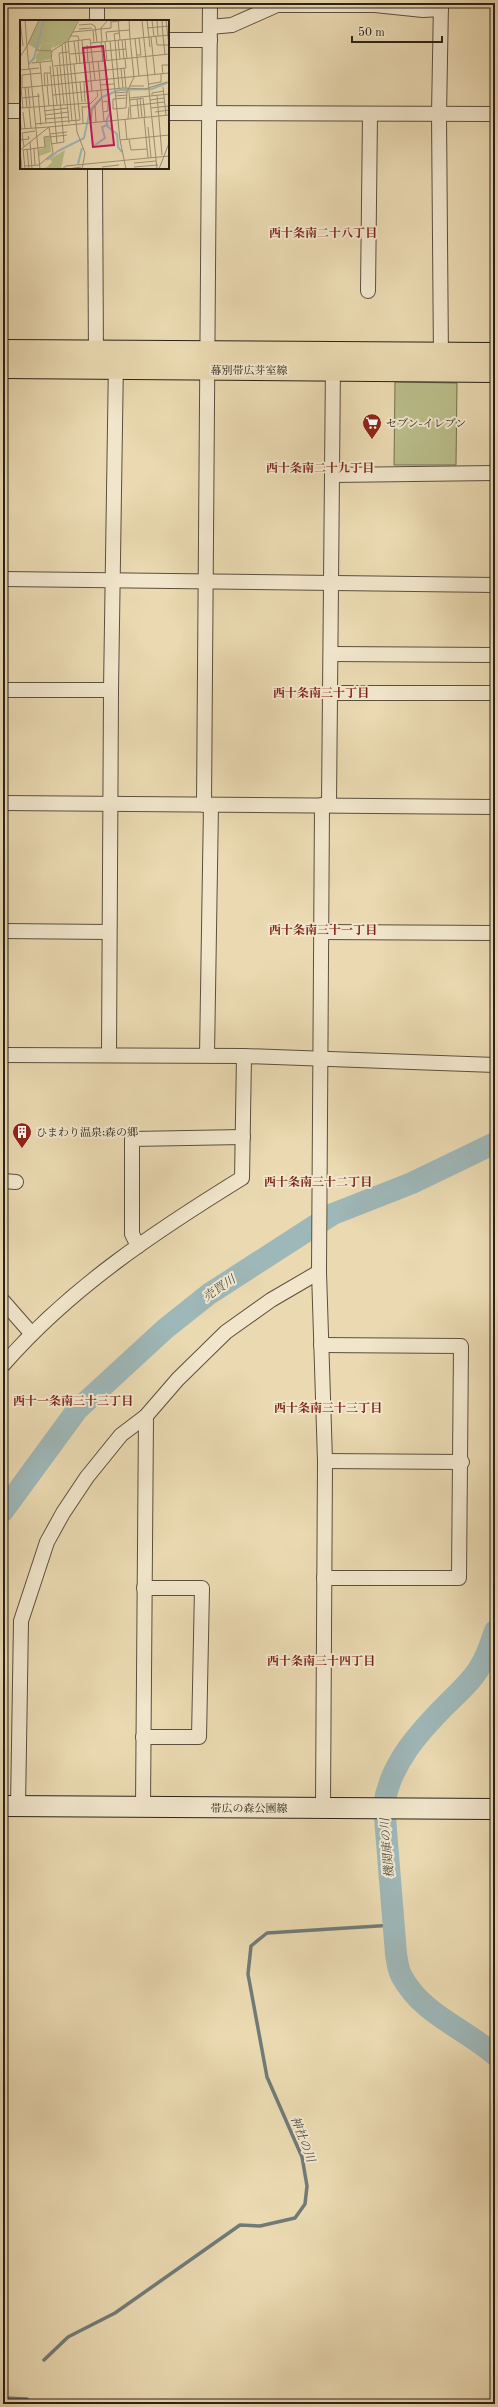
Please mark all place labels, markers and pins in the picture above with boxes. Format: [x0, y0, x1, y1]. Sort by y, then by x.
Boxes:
supermarket icon: セブン-イレブン [361, 412, 383, 440]
place label: セブン-イレブン [386, 417, 466, 430]
building icon: ひまわり温泉;森の郷 [11, 1121, 33, 1149]
place label: ひまわり温泉;森の郷 [36, 1126, 138, 1139]

